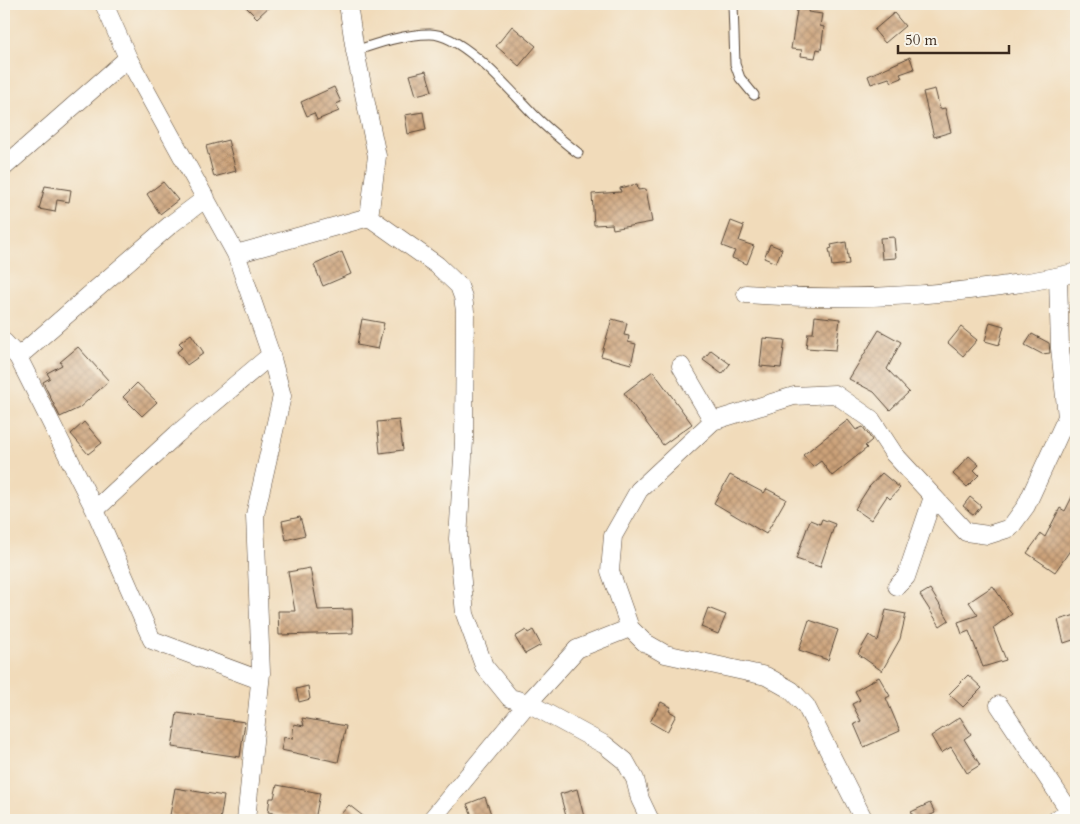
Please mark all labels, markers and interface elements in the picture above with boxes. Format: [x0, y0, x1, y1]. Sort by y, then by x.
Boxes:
scale bar [898, 22, 1009, 54]
text: 50 m [905, 30, 937, 50]

